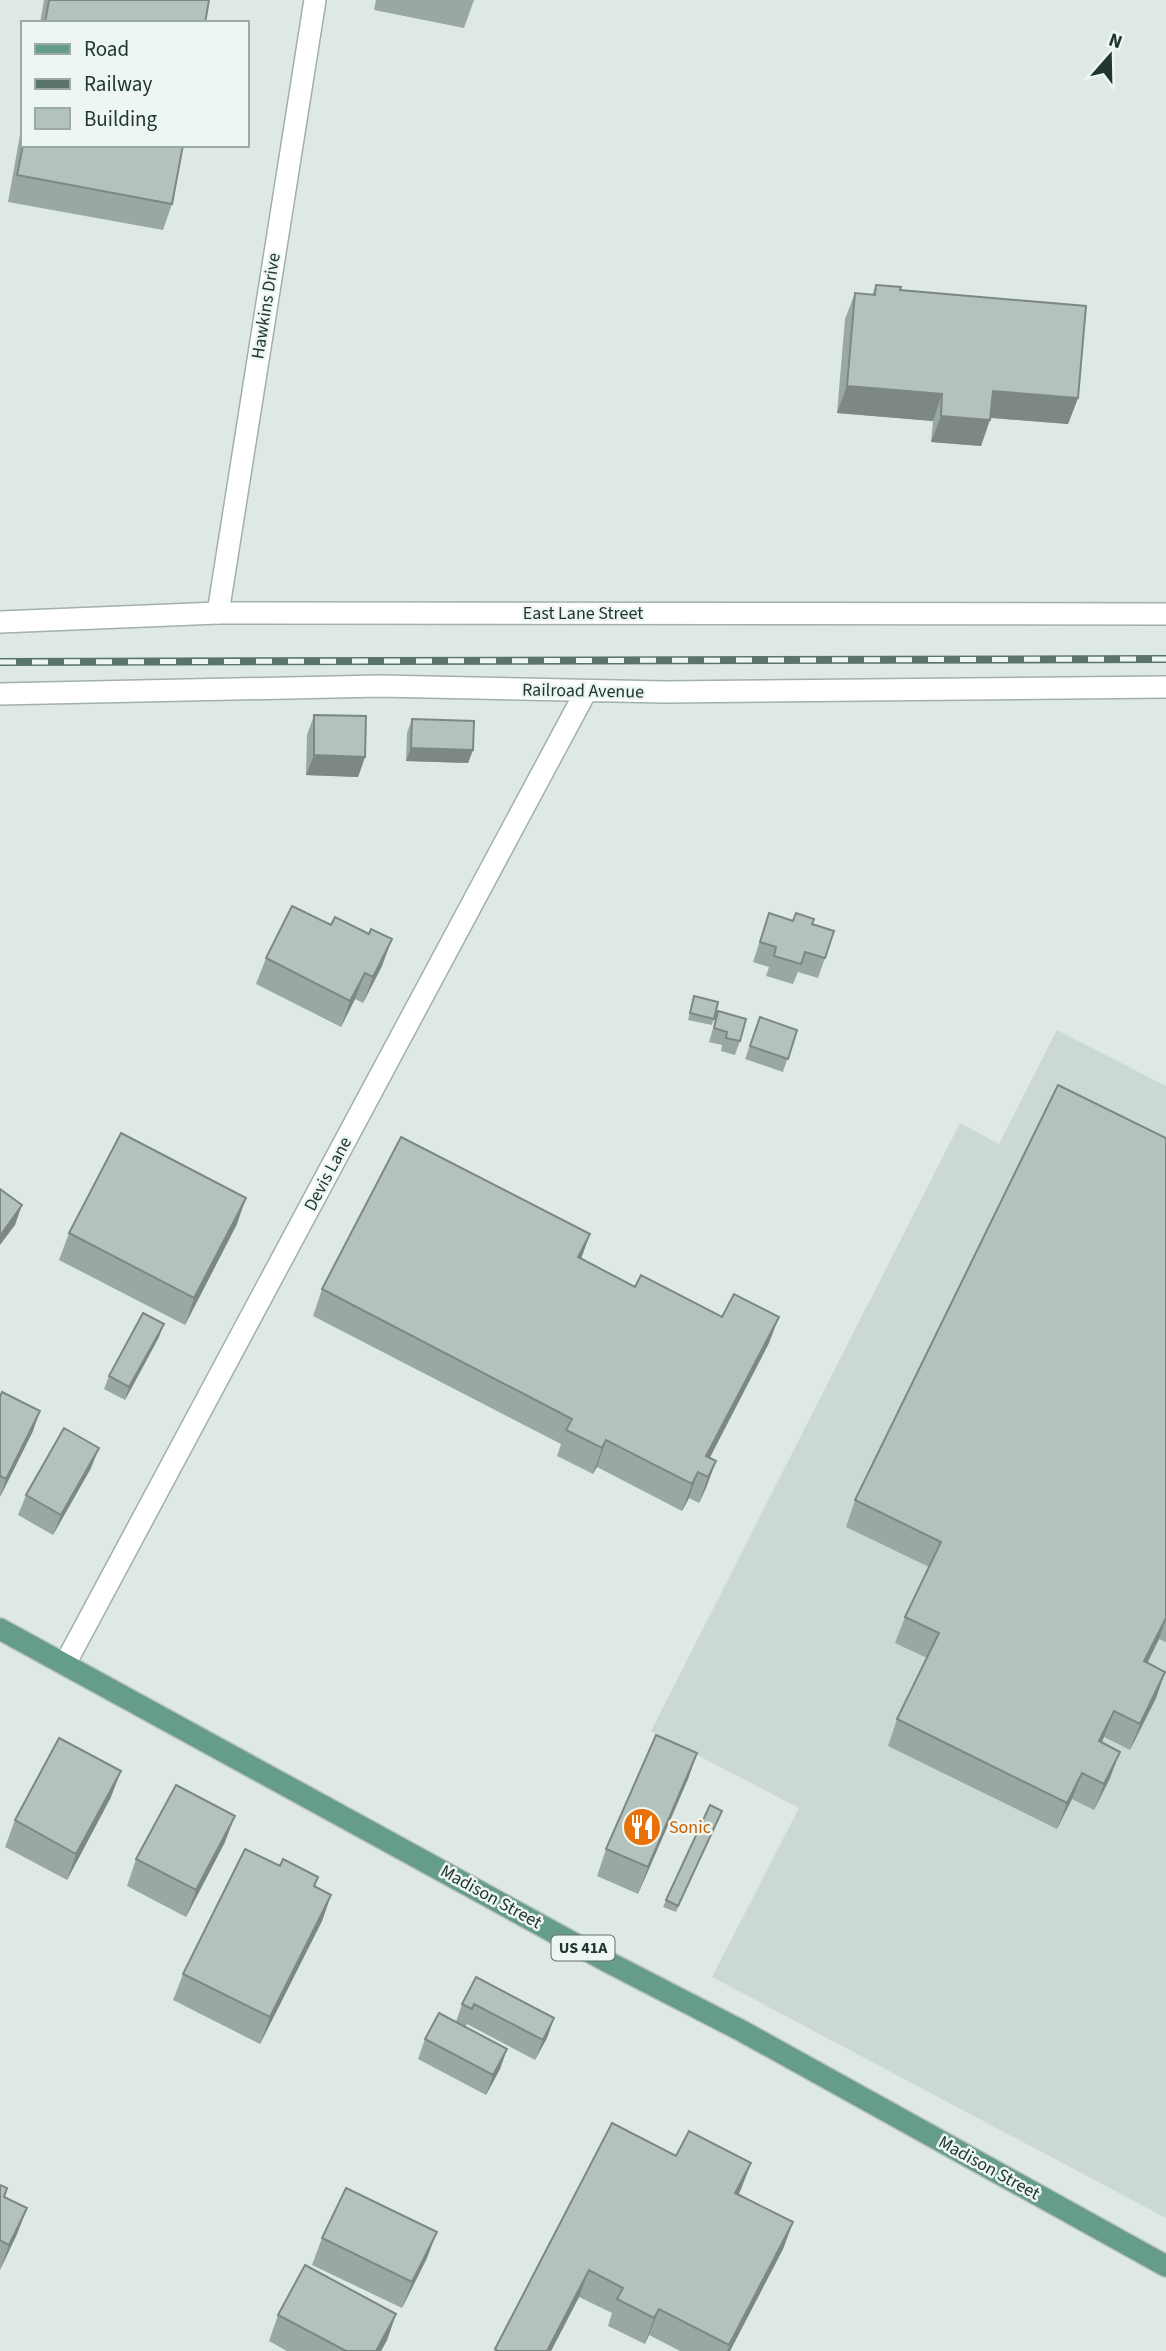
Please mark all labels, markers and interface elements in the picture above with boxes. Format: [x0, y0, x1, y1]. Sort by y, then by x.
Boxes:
legend [21, 21, 248, 147]
north arrow [1075, 21, 1145, 91]
text: N [1105, 27, 1126, 56]
text: Road [84, 34, 129, 64]
text: Railway [84, 69, 152, 99]
text: Building [84, 104, 158, 134]
street label: Hawkins Drive [245, 251, 287, 361]
street label: East Lane Street [523, 601, 643, 626]
street label: Railroad Avenue [522, 677, 644, 705]
street label: Devis Lane [298, 1132, 358, 1215]
restaurant icon: Sonic [621, 1806, 663, 1848]
place label: Sonic [669, 1815, 711, 1840]
street label: Madison Street [436, 1859, 546, 1935]
road number: US 41A [552, 1936, 614, 1960]
street label: Madison Street [934, 2130, 1044, 2206]

